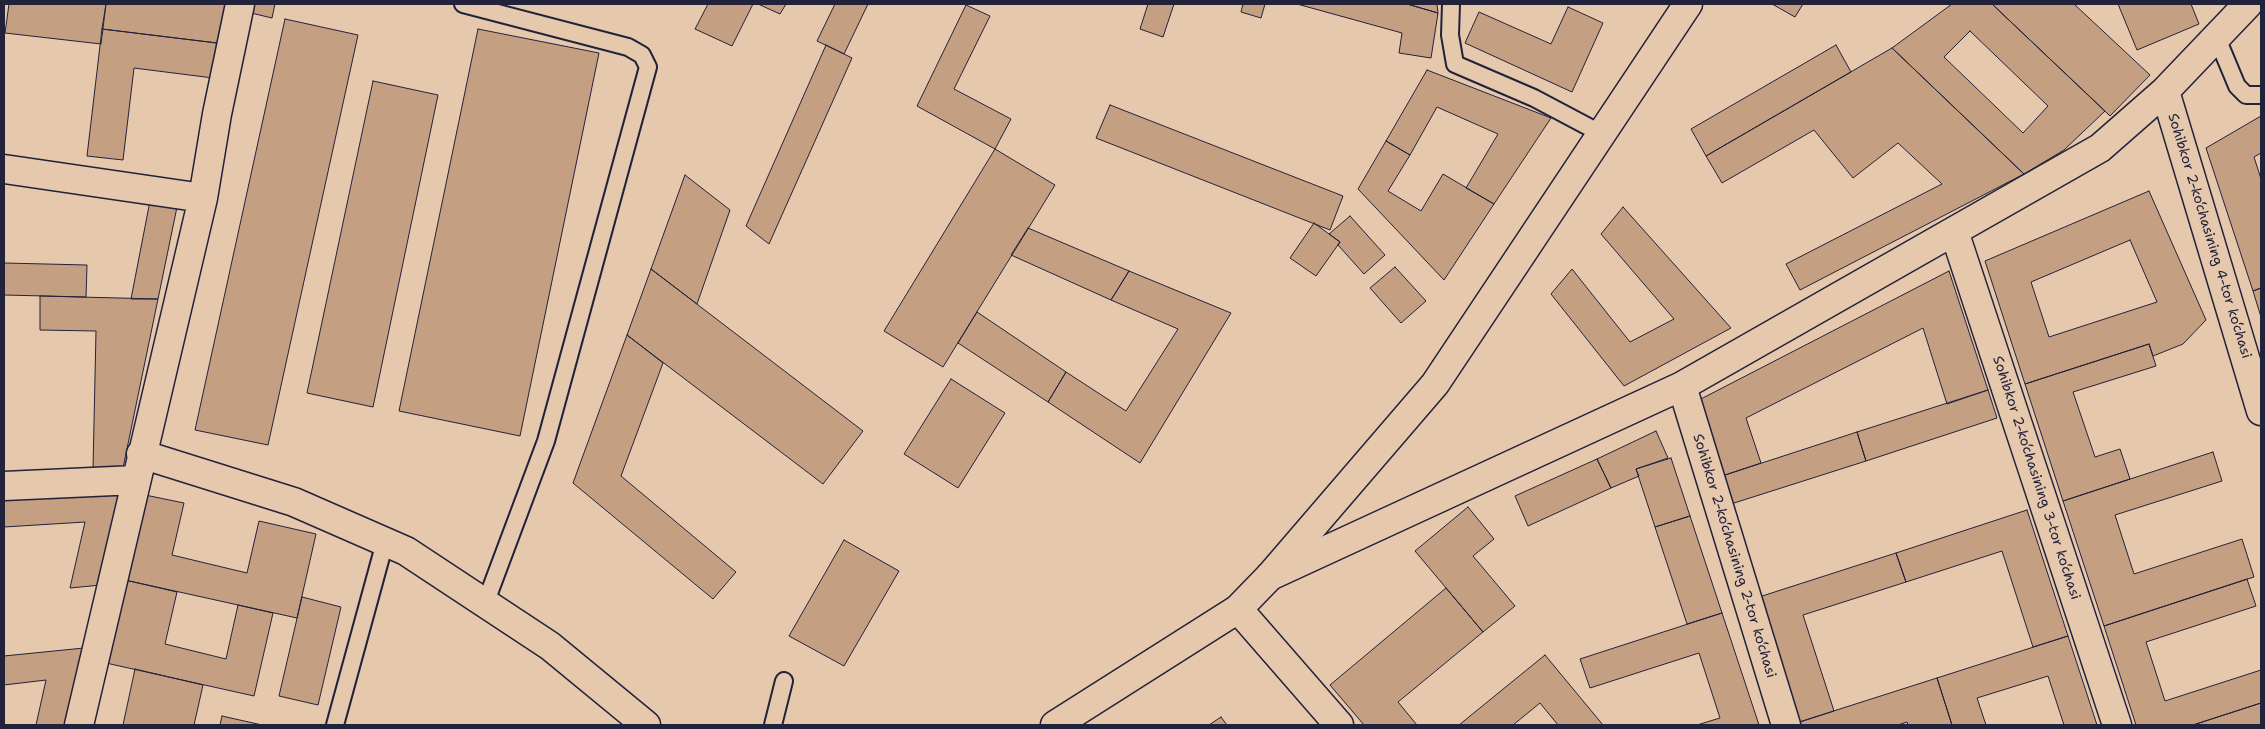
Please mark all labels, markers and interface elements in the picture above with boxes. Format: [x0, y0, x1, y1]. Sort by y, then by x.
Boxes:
street label: Sohibkor 2-ko‘chasining 4-tor ko‘chasi [2164, 111, 2254, 361]
street label: Sohibkor 2-ko‘chasining 3-tor ko‘chasi [1989, 354, 2083, 602]
street label: Sohibkor 2-ko‘chasining 2-tor ko‘chasi [1689, 432, 1779, 680]

